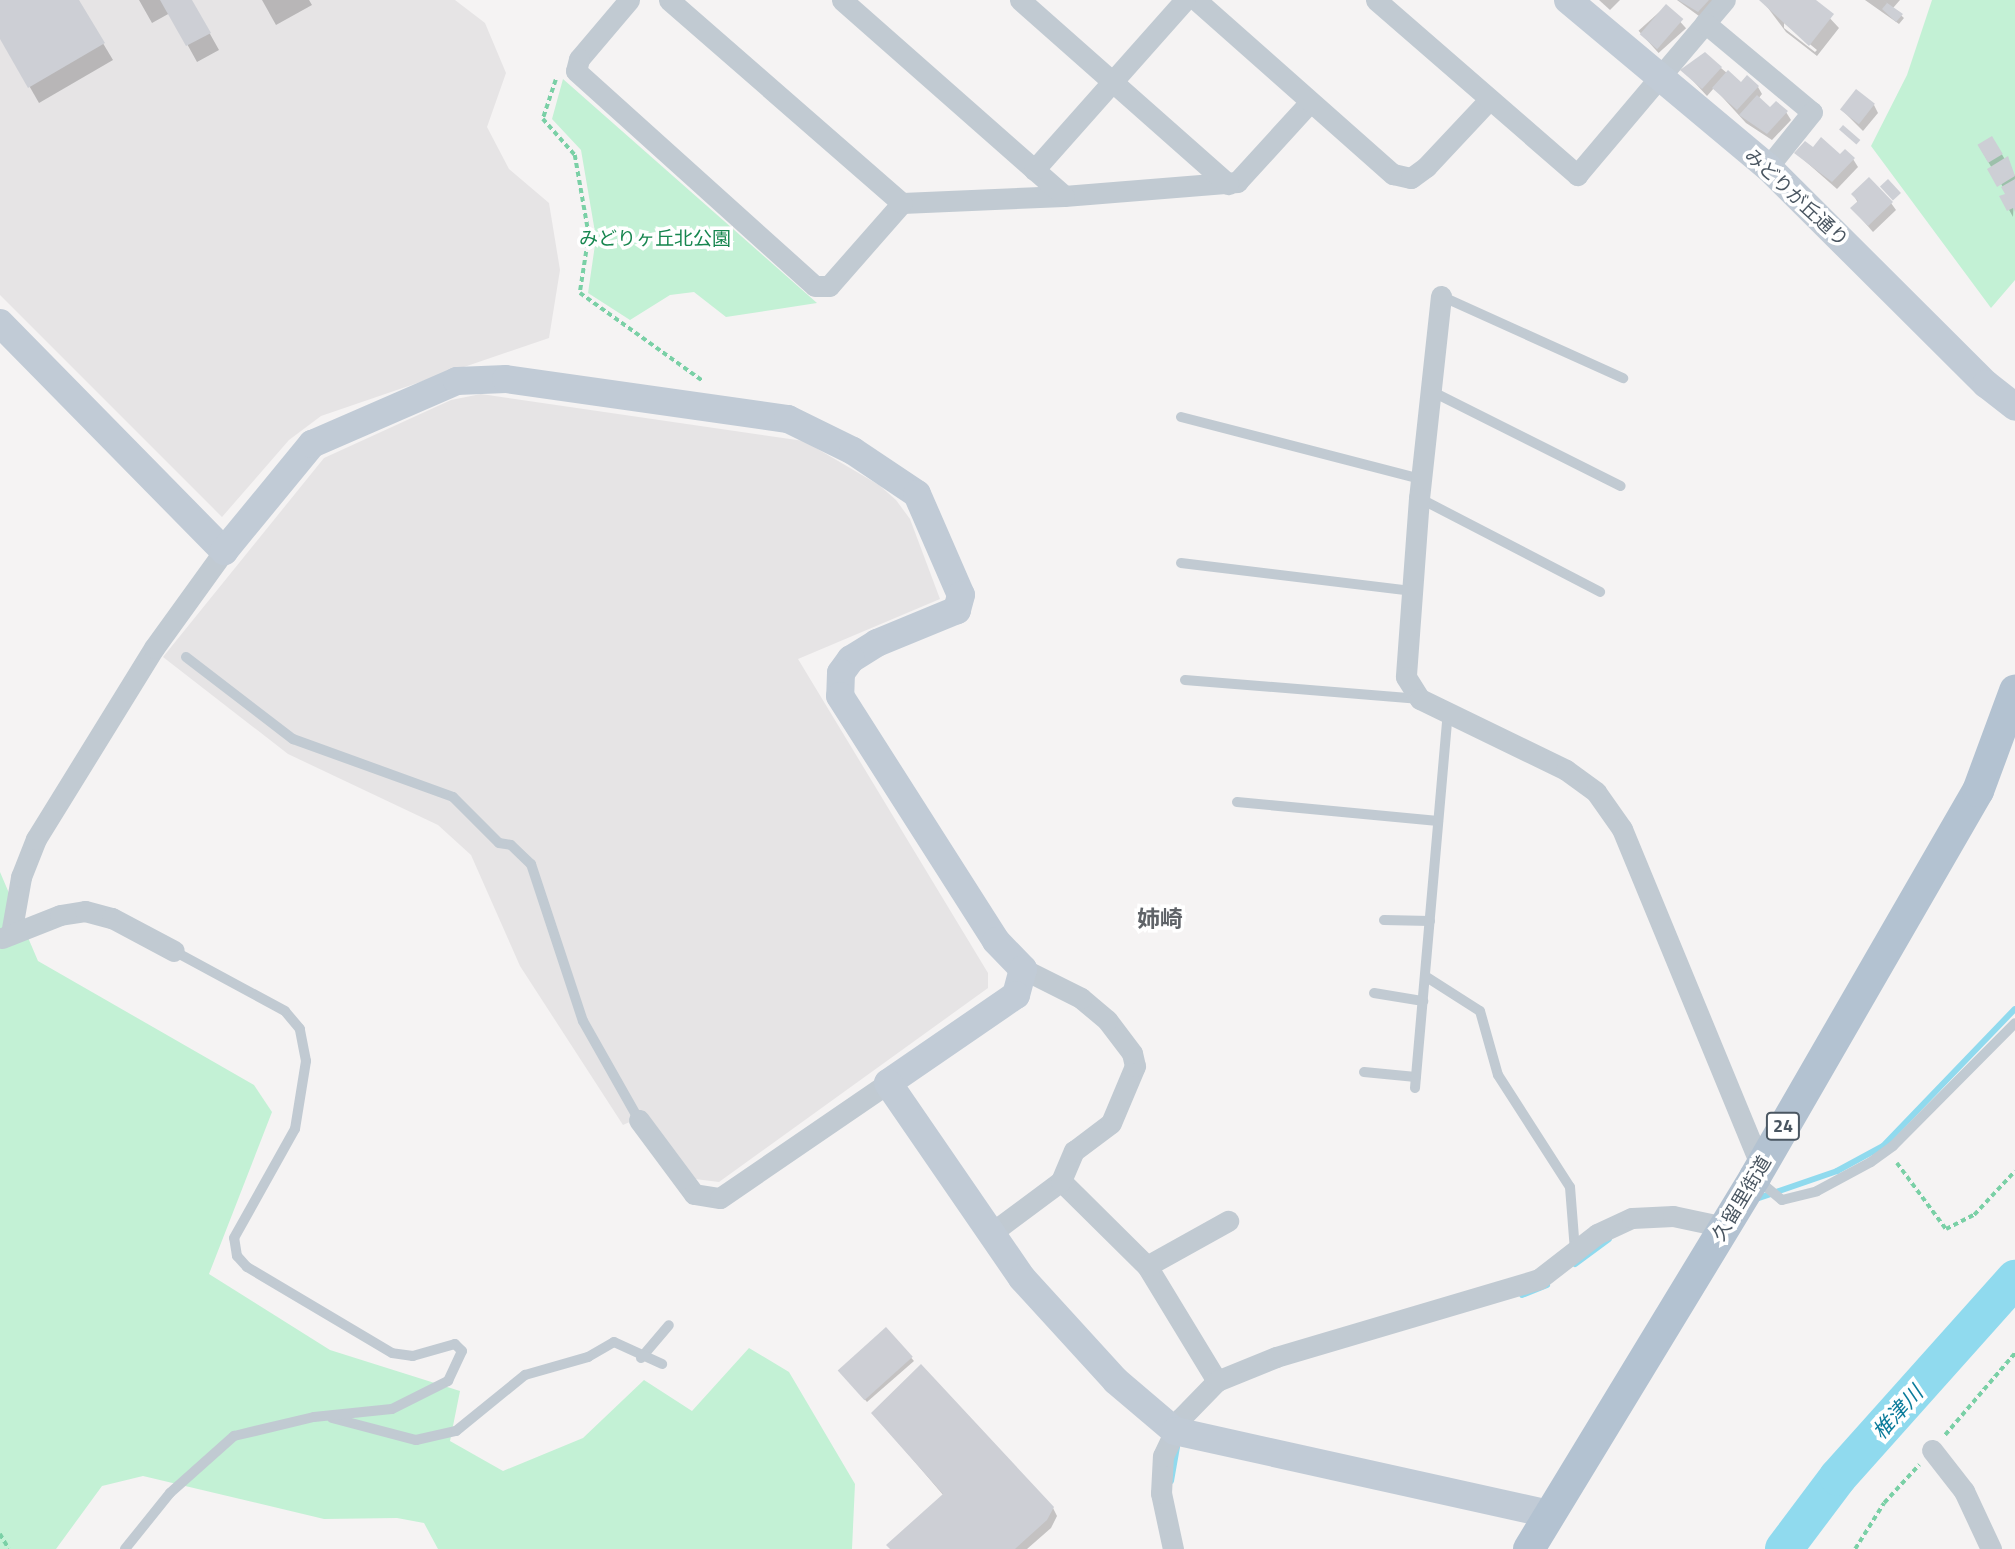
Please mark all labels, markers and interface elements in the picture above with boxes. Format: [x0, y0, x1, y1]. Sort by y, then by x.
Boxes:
street label: みどりが丘通り [1741, 143, 1853, 251]
park label: みどりヶ丘北公園 [579, 227, 731, 249]
district label: 姉崎 [1137, 905, 1183, 933]
road number: 24 [1766, 1112, 1800, 1140]
street label: 久留里街道 [1707, 1151, 1775, 1245]
water label: 椎津川 [1867, 1380, 1927, 1444]

